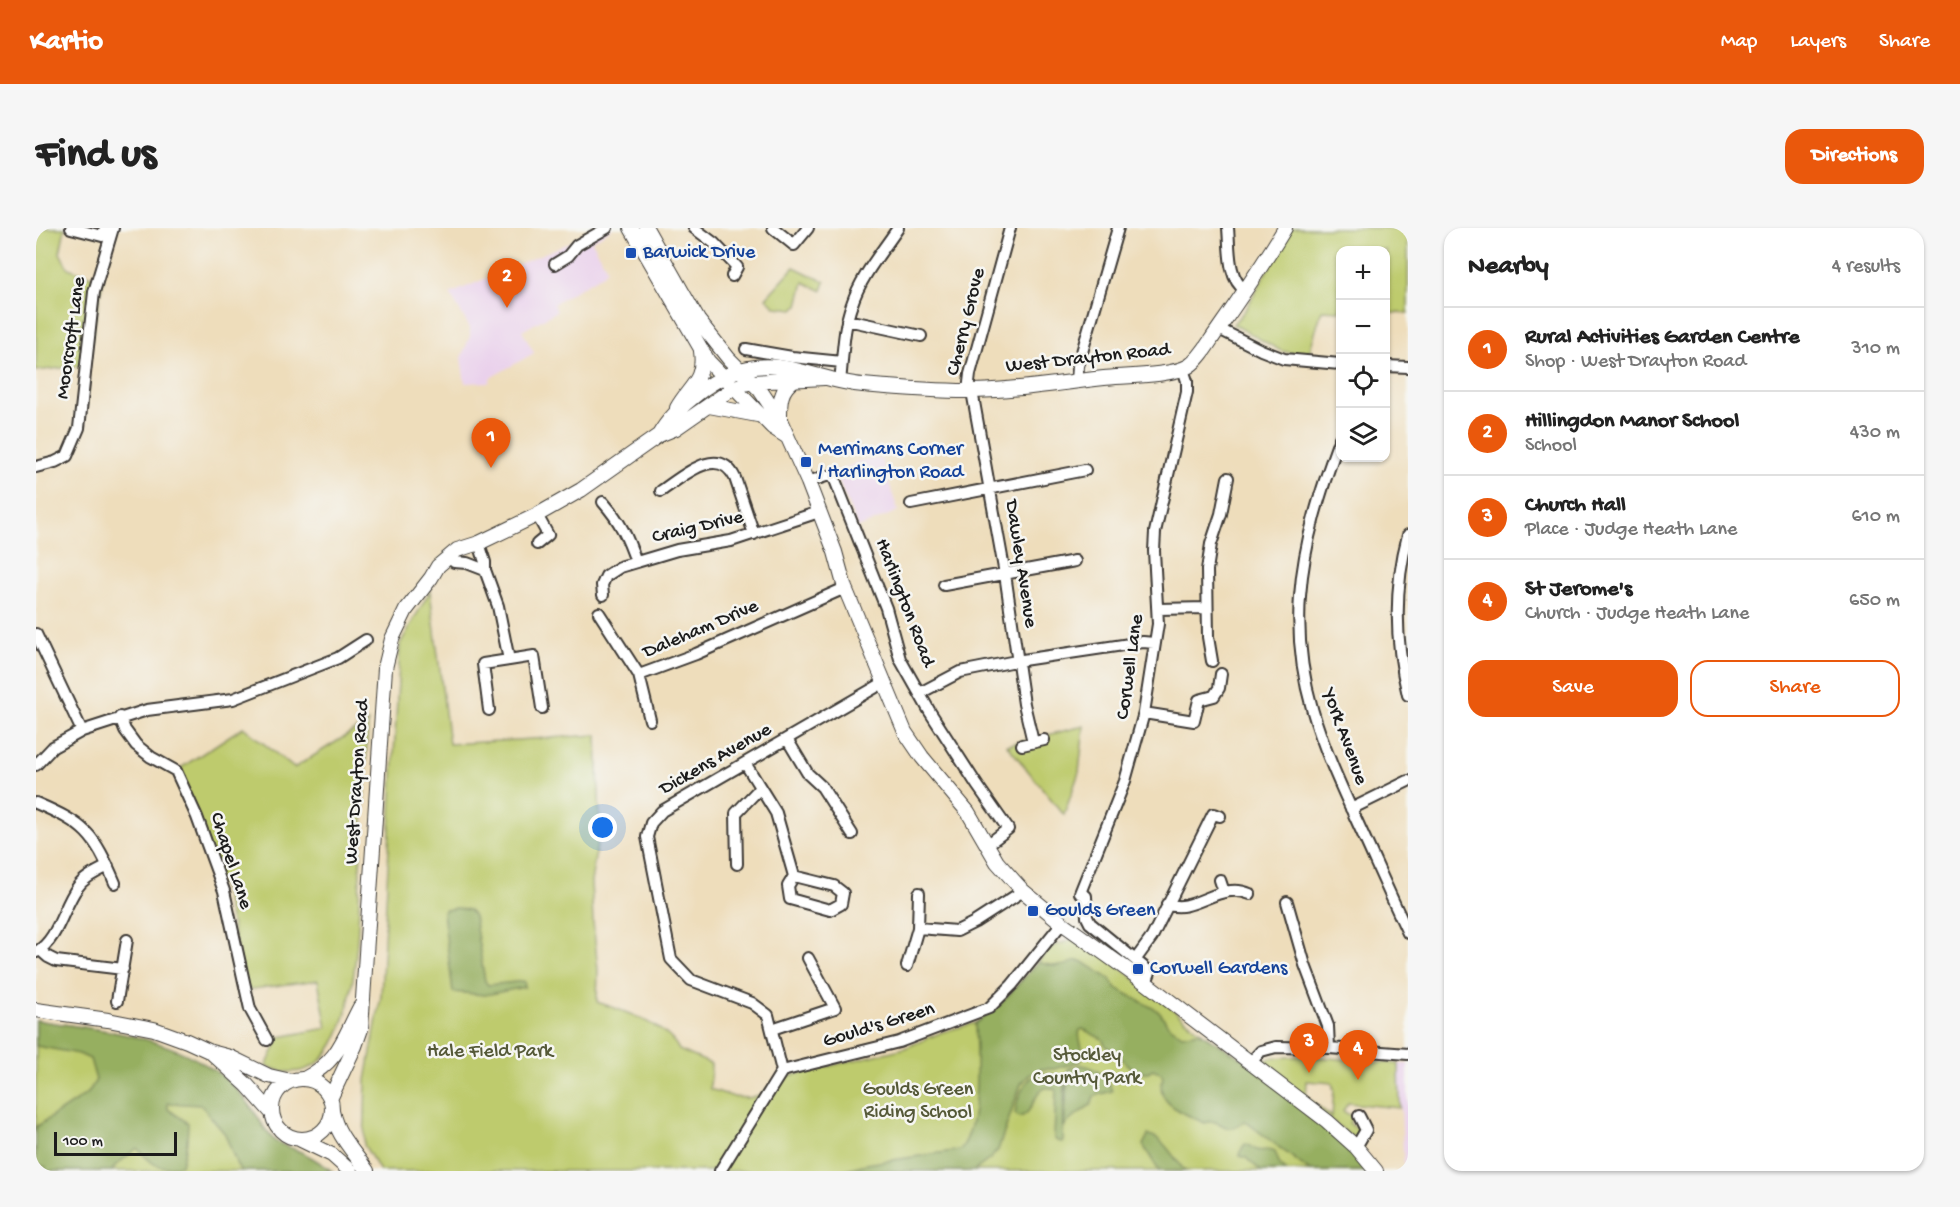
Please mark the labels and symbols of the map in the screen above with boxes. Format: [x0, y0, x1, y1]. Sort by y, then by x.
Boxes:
place label: Barwick Drive [642, 242, 756, 265]
marker: Barwick Drive [624, 246, 638, 260]
pin: 2 [488, 259, 526, 308]
street label: Cherry Grove [943, 265, 992, 378]
street label: Moorcroft Lane [52, 275, 92, 401]
street label: West Drayton Road [1005, 339, 1174, 379]
pin: 1 [472, 418, 510, 468]
place label: Merrimans Corner / Harlington Road [818, 439, 966, 485]
marker: Merrimans Corner / Harlington Road [799, 455, 813, 469]
street label: Dawley Avenue [998, 496, 1042, 630]
street label: Craig Drive [650, 506, 747, 550]
street label: Harlington Road [869, 536, 940, 673]
street label: Daleham Drive [638, 595, 763, 665]
street label: Corwell Lane [1112, 612, 1150, 721]
street label: York Avenue [1315, 684, 1372, 789]
street label: West Drayton Road [341, 697, 375, 865]
street label: Dickens Avenue [654, 718, 777, 802]
street label: Chapel Lane [204, 810, 257, 913]
your location [588, 813, 617, 842]
place label: Goulds Green [1045, 900, 1156, 923]
marker: Goulds Green [1026, 904, 1040, 918]
place label: Corwell Gardens [1150, 958, 1288, 981]
marker: Corwell Gardens [1131, 962, 1145, 976]
street label: Gould's Green [820, 998, 938, 1054]
pin: 3 [1290, 1024, 1328, 1073]
pin: 4 [1338, 1030, 1378, 1080]
park label: Hale Field Park [427, 1041, 555, 1064]
park label: Stockley Country Park [1033, 1045, 1143, 1091]
park label: Goulds Green Riding School [863, 1079, 974, 1125]
scale bar [54, 1129, 177, 1156]

